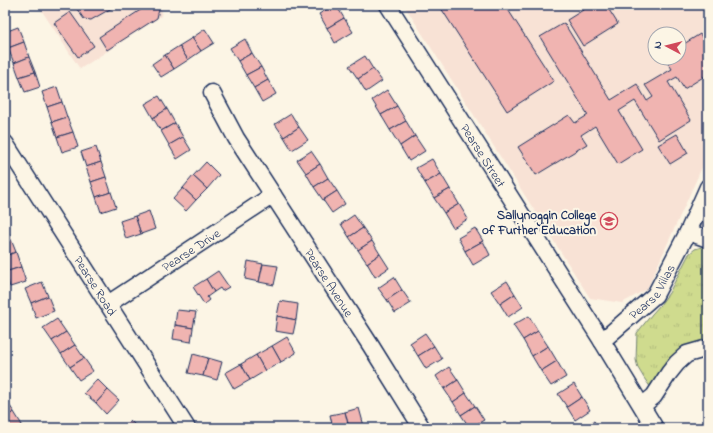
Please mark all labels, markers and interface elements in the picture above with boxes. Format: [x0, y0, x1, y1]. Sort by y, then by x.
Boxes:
north arrow [647, 26, 687, 66]
text: N [650, 40, 666, 50]
street label: Pearse Street [455, 120, 510, 192]
place label: Sallynoggin College of Further Education [482, 206, 597, 240]
school or university icon: Sallynoggin College of Further Education [599, 211, 619, 231]
street label: Pearse Drive [158, 224, 225, 277]
street label: Pearse Avenue [299, 245, 358, 321]
street label: Pearse Road [68, 253, 121, 320]
street label: Pearse Villas [625, 261, 681, 325]

